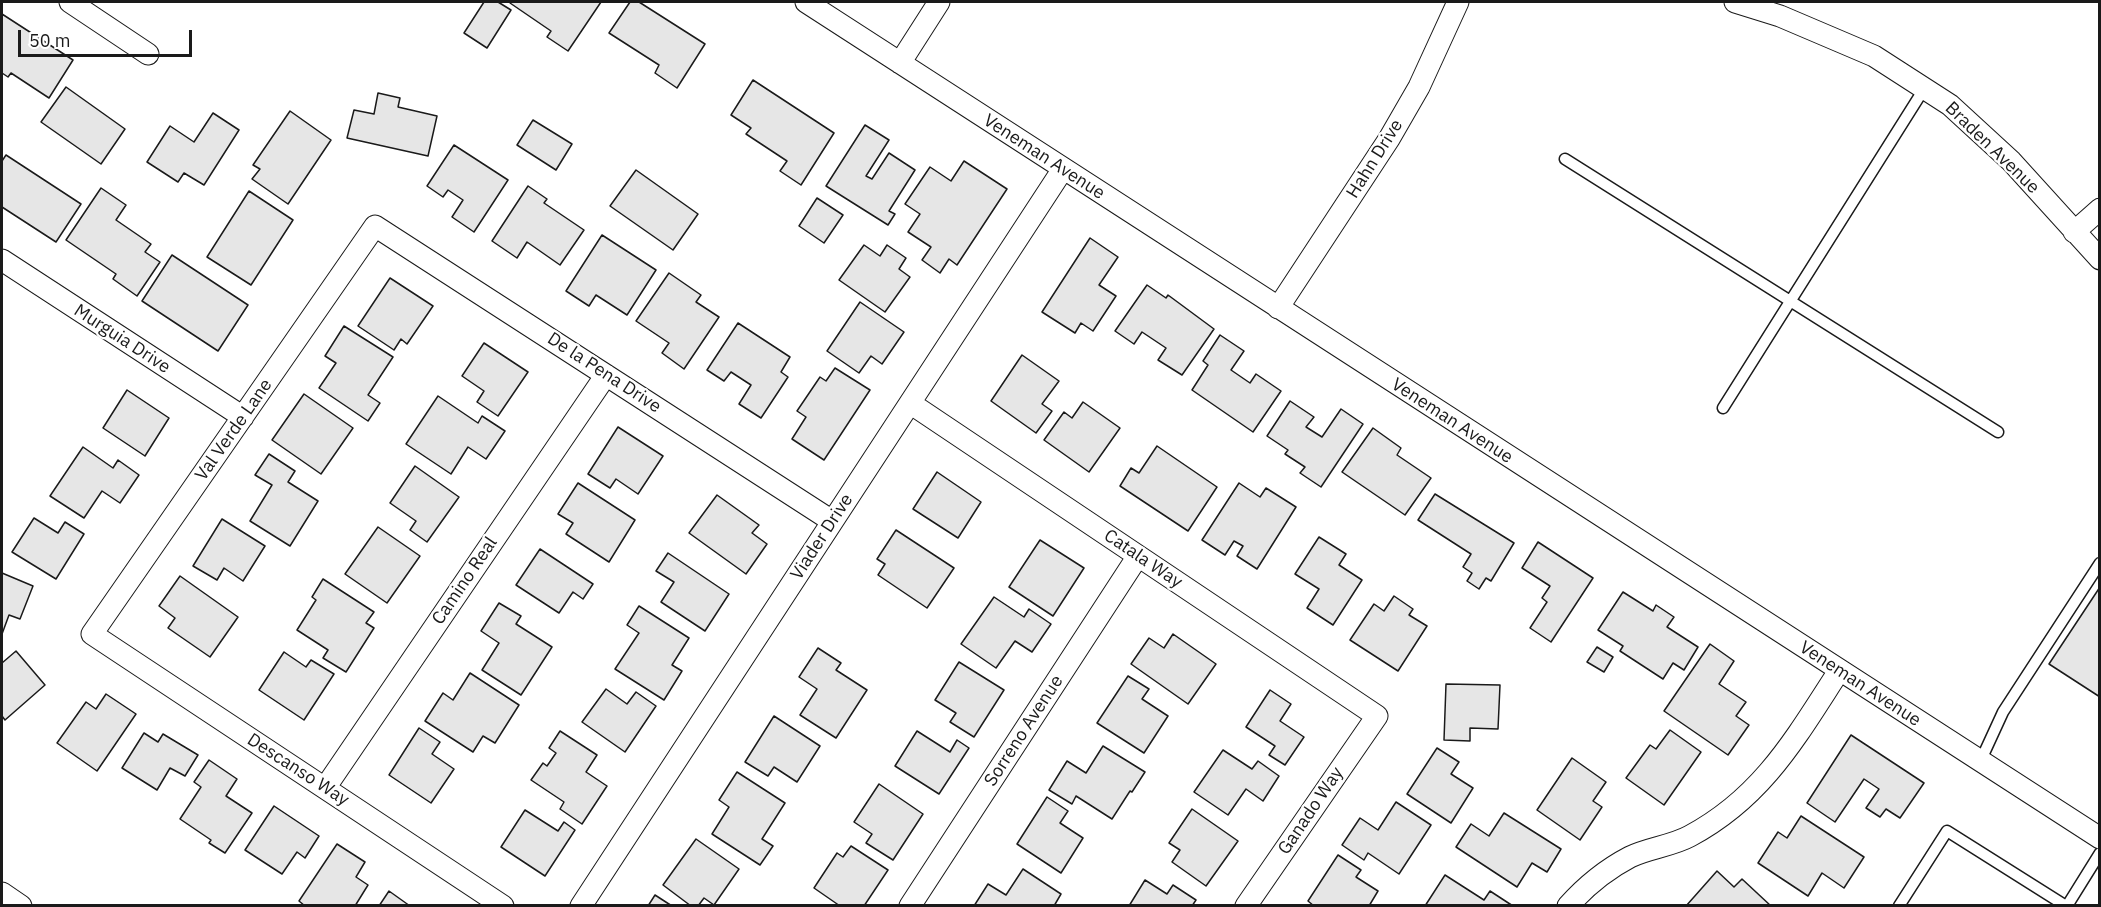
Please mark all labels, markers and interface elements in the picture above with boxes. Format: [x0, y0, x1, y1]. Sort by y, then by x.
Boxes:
scale bar [21, 18, 195, 56]
text: 50 m [29, 29, 71, 52]
street label: Braden Avenue [1940, 98, 2044, 198]
street label: Veneman Avenue [979, 110, 1109, 204]
street label: Hahn Drive [1342, 116, 1408, 202]
street label: Murguia Drive [70, 300, 174, 378]
street label: De la Pena Drive [543, 328, 665, 418]
street label: Veneman Avenue [1387, 374, 1517, 468]
street label: Val Verde Lane [191, 375, 277, 485]
street label: Viader Drive [786, 490, 858, 584]
street label: Catala Way [1100, 525, 1186, 593]
street label: Camino Real [428, 533, 502, 629]
street label: Veneman Avenue [1795, 637, 1925, 731]
street label: Sorreno Avenue [980, 671, 1068, 791]
street label: Descanso Way [243, 729, 353, 811]
street label: Ganado Way [1274, 763, 1348, 859]

